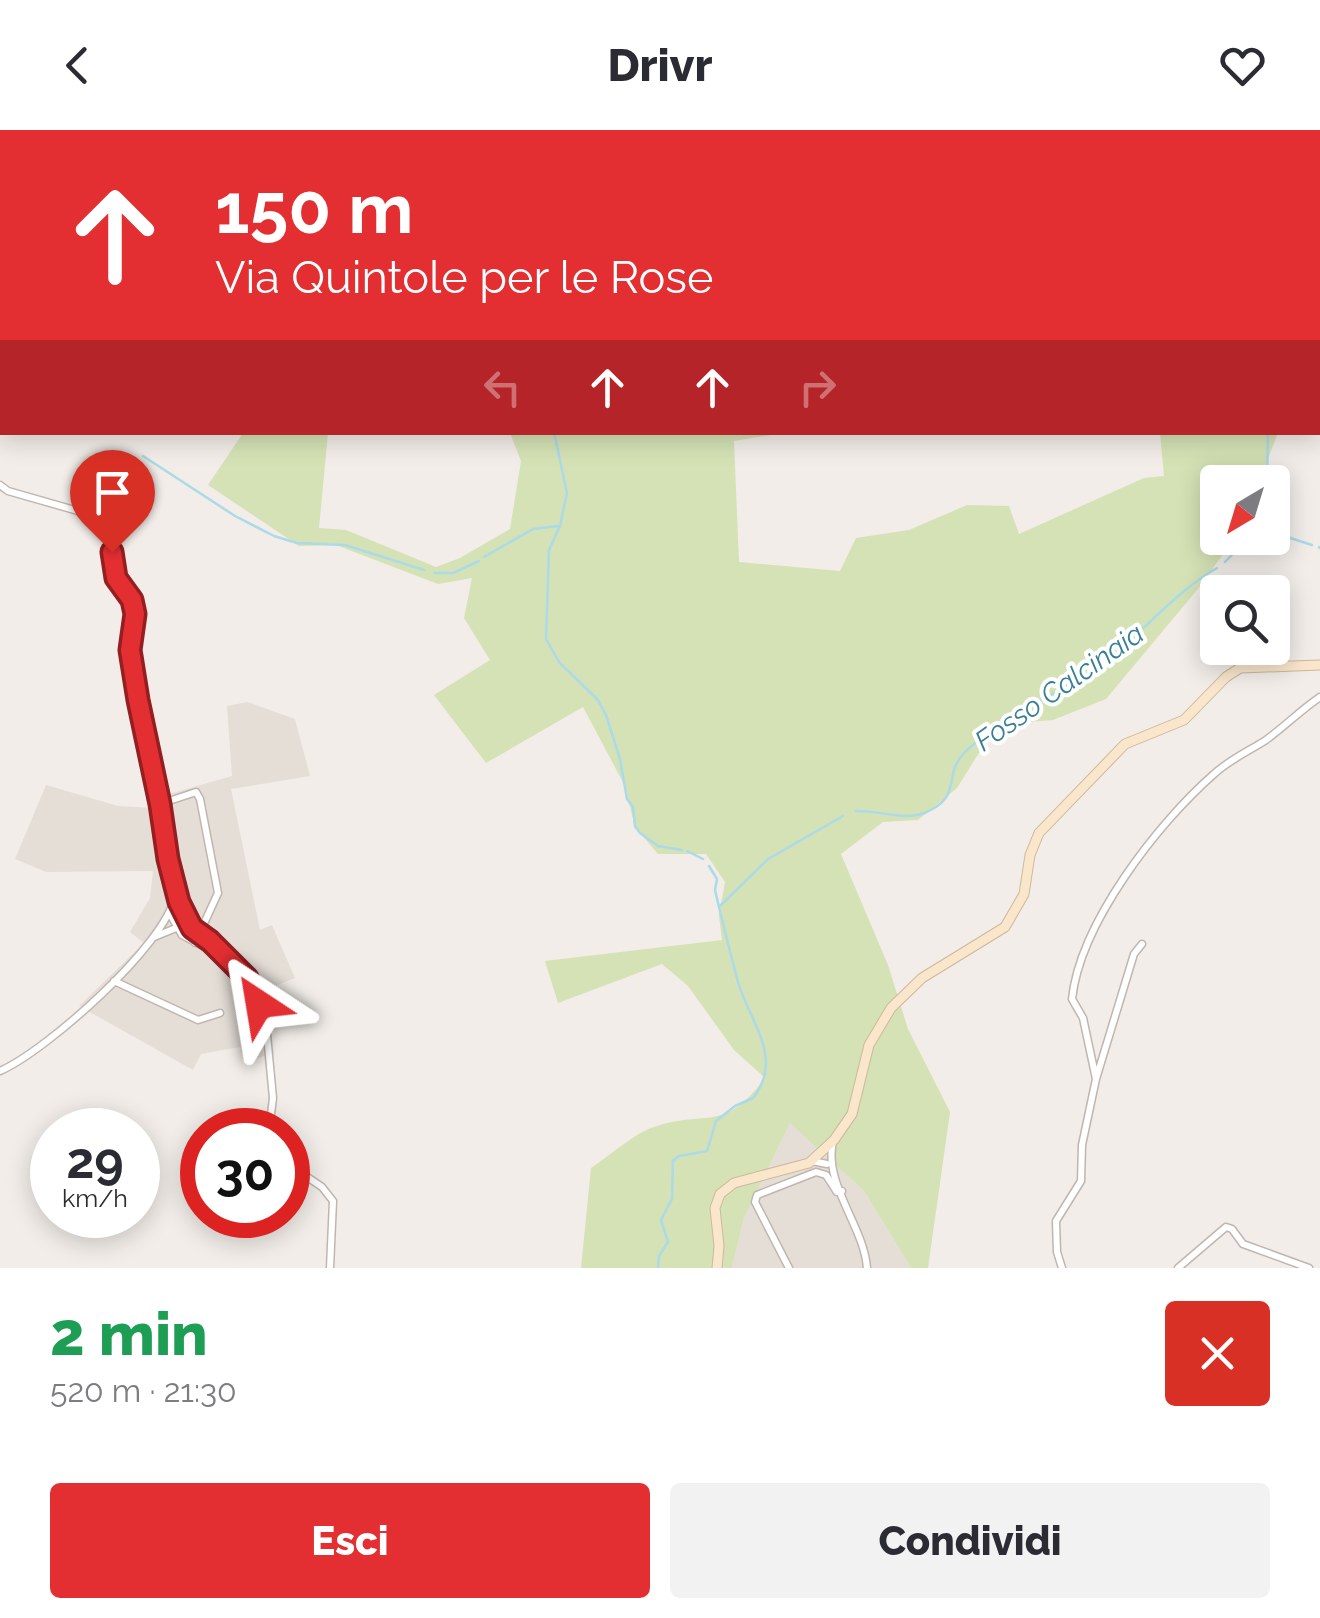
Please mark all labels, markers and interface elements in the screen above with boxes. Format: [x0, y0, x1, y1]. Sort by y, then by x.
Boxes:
icon: back [50, 38, 105, 93]
icon: heart [1215, 38, 1270, 93]
text: Drivr [607, 39, 713, 92]
text: 150 m [215, 167, 413, 249]
icon: ahead [50, 170, 180, 300]
text: Via Quintole per le Rose [215, 251, 713, 304]
icon: left [475, 360, 530, 415]
icon: ahead [580, 360, 635, 415]
icon: ahead [685, 360, 740, 415]
icon: right [790, 360, 845, 415]
pin [70, 450, 155, 553]
icon: arrive [85, 465, 140, 520]
north arrow [1200, 465, 1290, 555]
map controls [1200, 465, 1290, 665]
button: search [1200, 575, 1290, 665]
water label: Fosso Calcinaia [968, 617, 1150, 758]
position arrow [207, 952, 311, 1056]
speed limit sign: 30 [180, 1108, 310, 1238]
text: 29 [66, 1131, 124, 1190]
text: km/h [62, 1183, 128, 1213]
text: 2 min [50, 1299, 208, 1369]
button: close [1165, 1301, 1270, 1406]
text: 520 m · 21:30 [50, 1372, 237, 1409]
button: Esci [50, 1483, 650, 1598]
button: Condividi [670, 1483, 1270, 1598]

